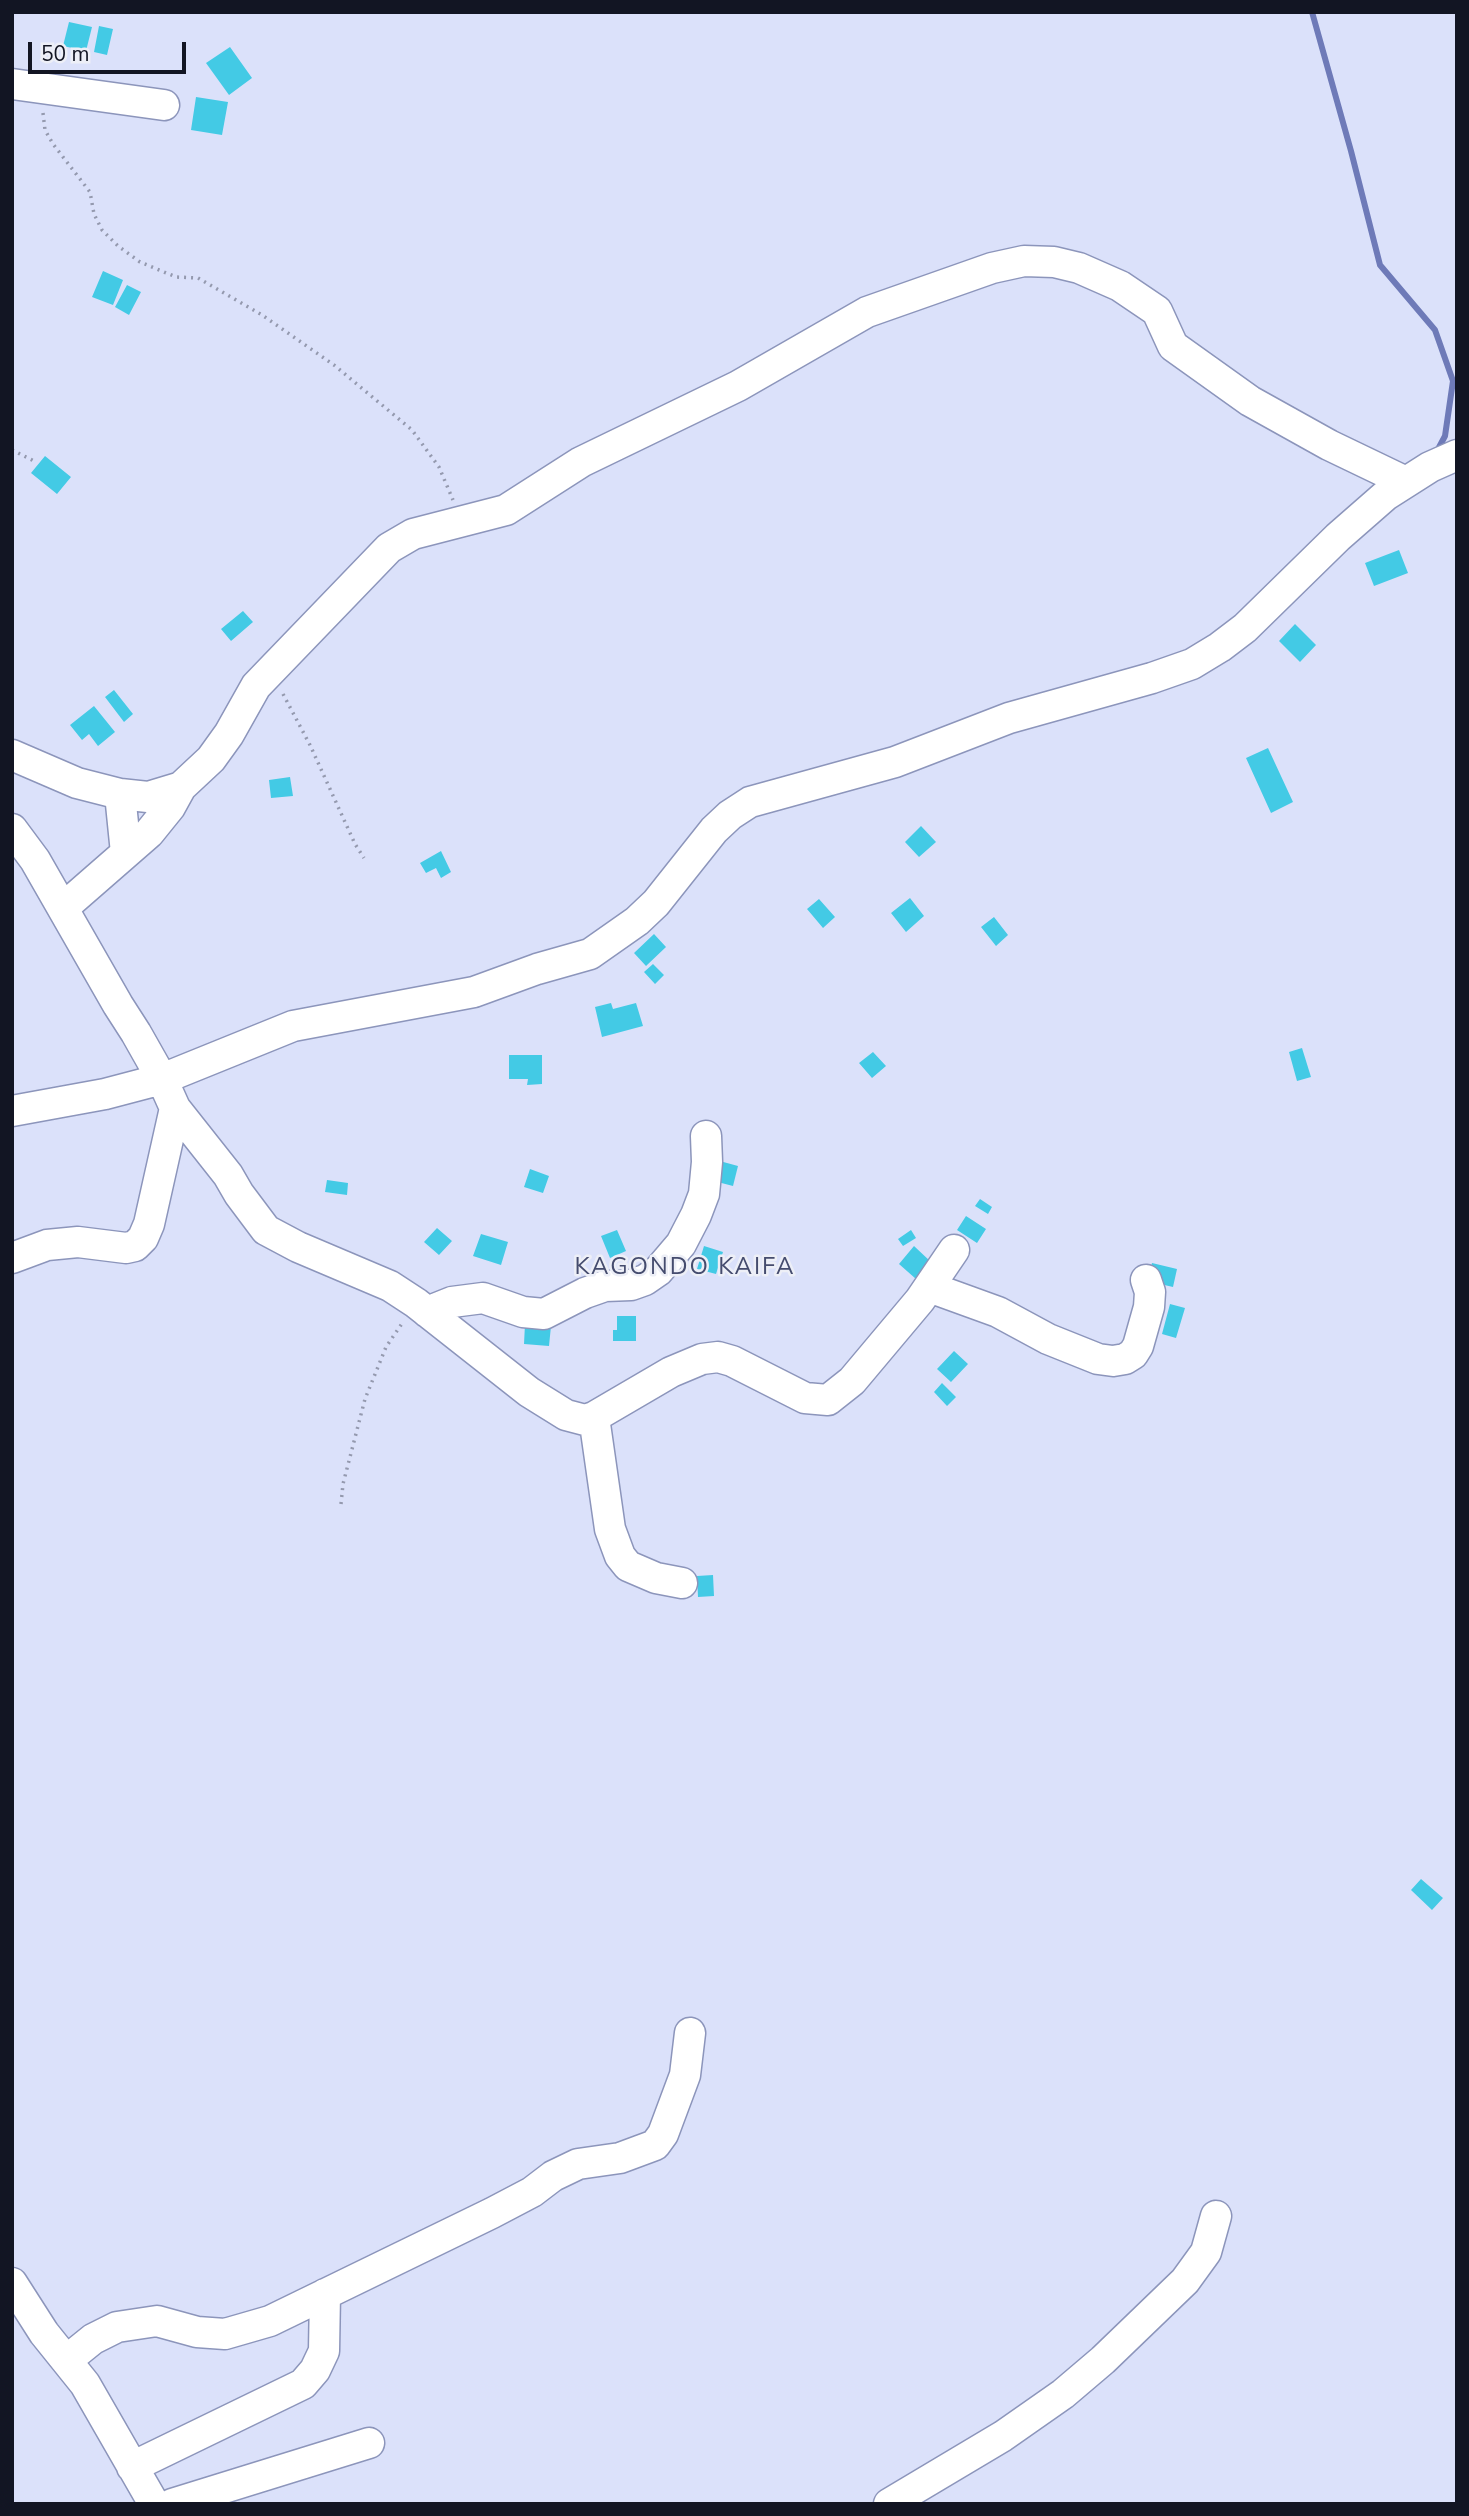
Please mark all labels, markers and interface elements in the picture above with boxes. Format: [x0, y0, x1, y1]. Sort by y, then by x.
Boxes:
scale bar [32, 28, 189, 72]
text: 50 m [41, 40, 90, 68]
district label: KAGONDO KAIFA [576, 1254, 794, 1282]

